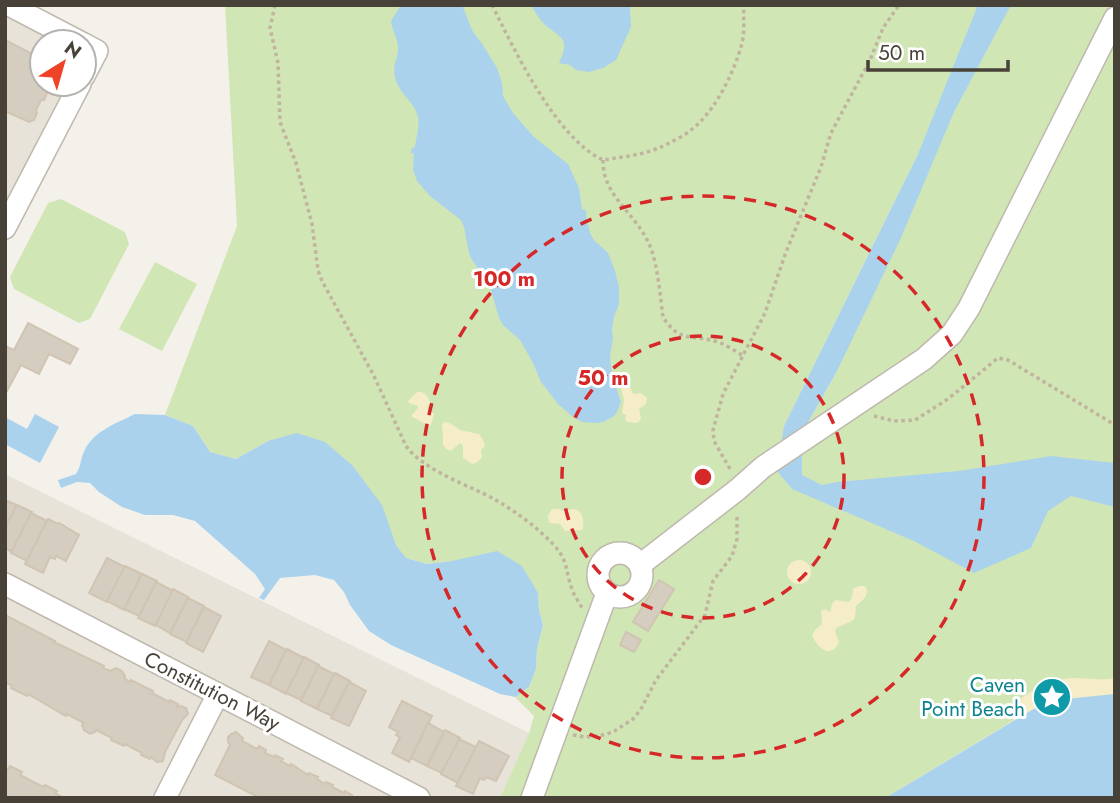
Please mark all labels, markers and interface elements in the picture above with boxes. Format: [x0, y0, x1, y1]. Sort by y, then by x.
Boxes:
north arrow [28, 28, 98, 98]
scale bar [868, 28, 1008, 72]
text: N [59, 34, 87, 65]
text: 50 m [878, 38, 925, 68]
text: 100 m [473, 264, 535, 294]
text: 50 m [578, 363, 628, 393]
centre of rings [691, 465, 715, 489]
street label: Constitution Way [139, 644, 286, 739]
place label: Caven Point Beach [921, 670, 1025, 724]
place icon: Caven Point Beach [1031, 676, 1073, 718]

